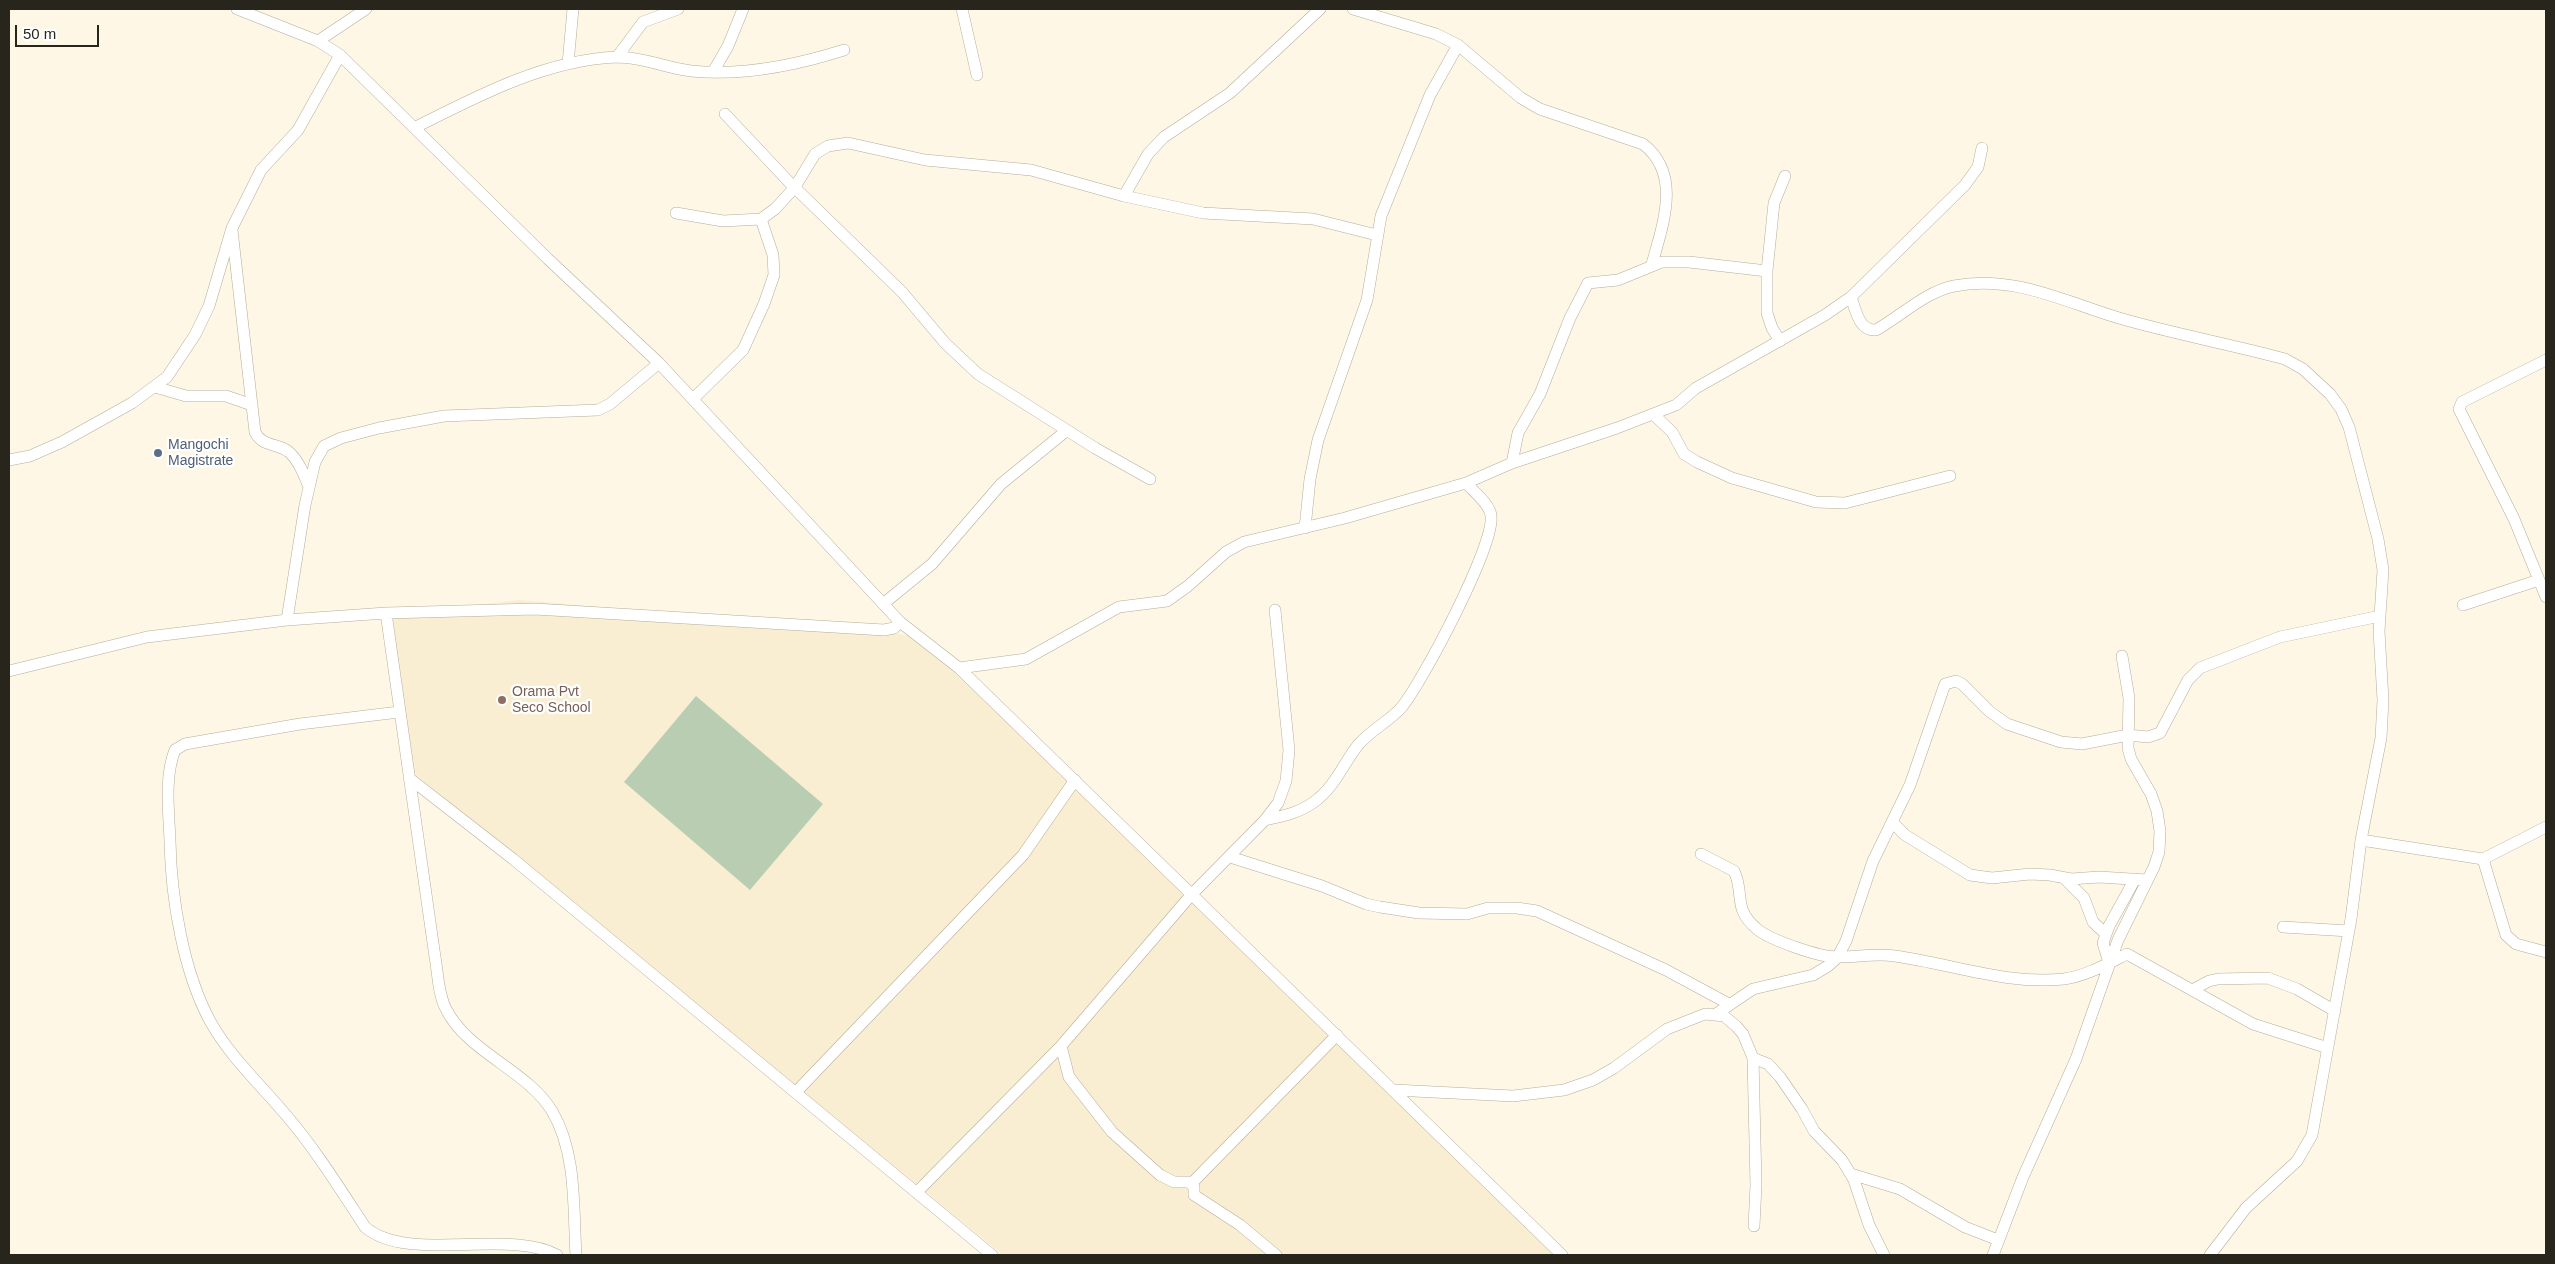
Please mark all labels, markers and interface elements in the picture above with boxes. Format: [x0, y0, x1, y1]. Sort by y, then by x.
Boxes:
scale bar [18, 15, 101, 47]
text: 50 m [23, 25, 56, 42]
place label: Mangochi Magistrate [168, 437, 233, 470]
marker: Mangochi Magistrate [152, 447, 164, 459]
place label: Orama Pvt Seco School [512, 684, 591, 716]
marker: Orama Pvt Seco School [496, 694, 508, 706]

